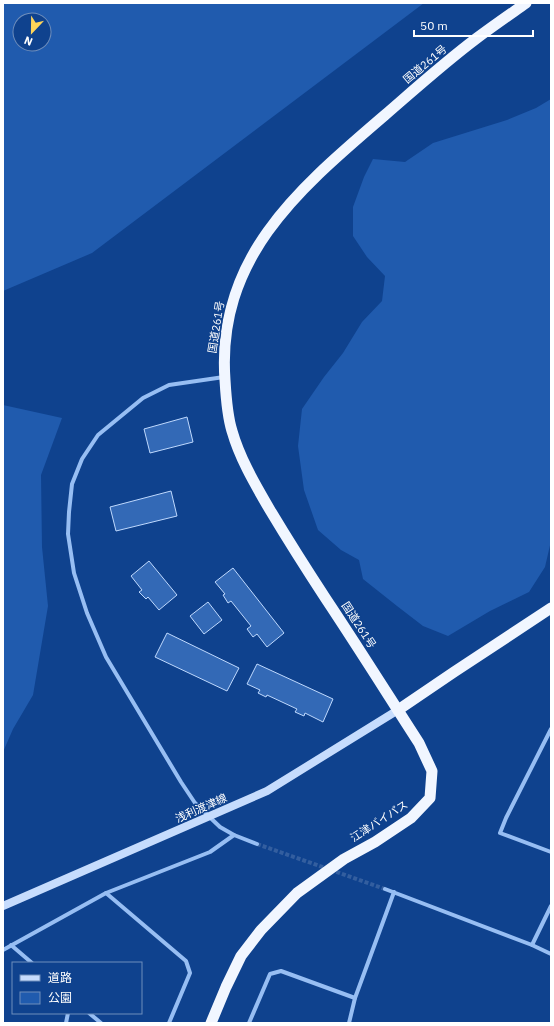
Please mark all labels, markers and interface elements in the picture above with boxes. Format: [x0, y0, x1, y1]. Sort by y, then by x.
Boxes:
north arrow [12, 12, 52, 52]
scale bar [414, 12, 533, 38]
text: 50 m [420, 18, 448, 33]
text: N [22, 33, 35, 49]
street label: 国道261号 [400, 42, 450, 86]
street label: 国道261号 [205, 300, 227, 354]
street label: 国道261号 [339, 599, 379, 651]
street label: 浅利渡津線 [173, 790, 229, 826]
street label: 江津バイパス [348, 797, 410, 845]
legend [12, 962, 142, 1014]
text: 道路 [48, 970, 72, 985]
text: 公園 [48, 990, 72, 1005]

